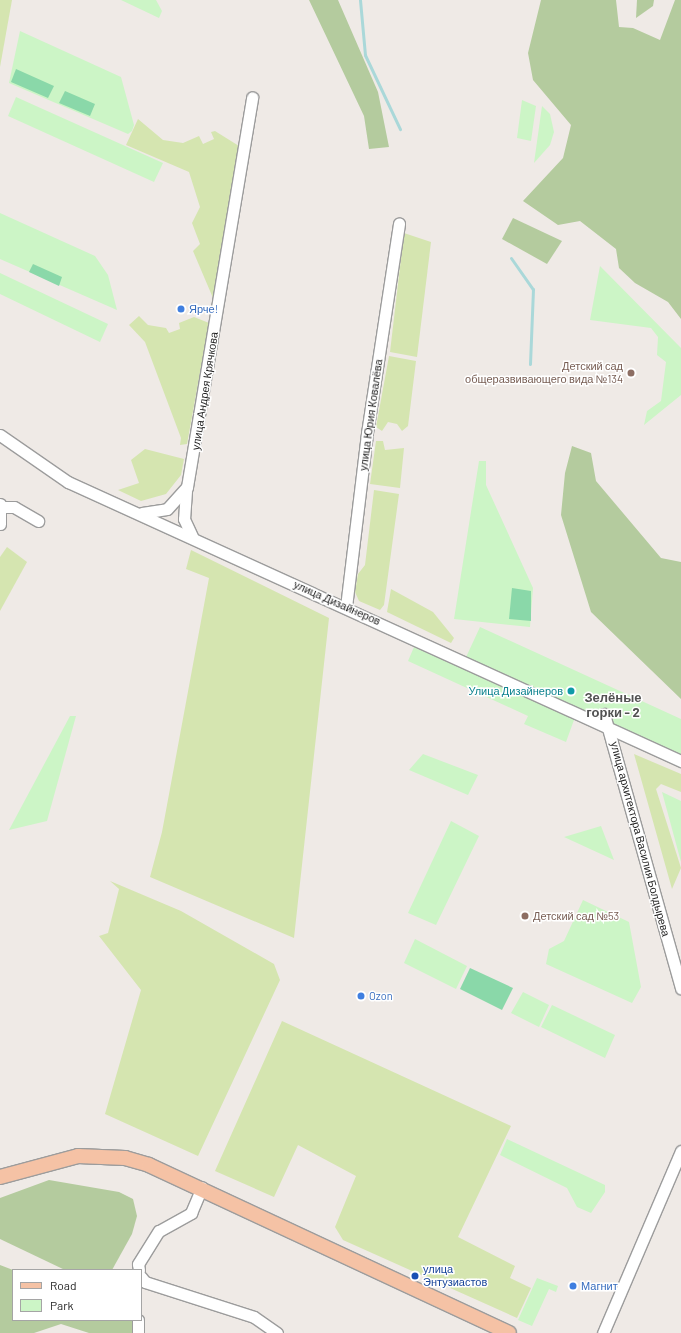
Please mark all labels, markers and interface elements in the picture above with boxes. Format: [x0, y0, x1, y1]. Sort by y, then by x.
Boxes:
place label: Ярче! [189, 302, 218, 316]
marker: Ярче! [176, 304, 186, 314]
street label: улица Андрея Крячкова [189, 331, 221, 451]
street label: улица Юрия Ковалёва [357, 358, 385, 472]
place label: Детский сад общеразвивающего вида №134 [465, 360, 623, 386]
marker: Детский сад общеразвивающего вида №134 [626, 368, 636, 378]
street label: улица Дизайнеров [292, 578, 382, 628]
place label: Улица Дизайнеров [468, 684, 563, 698]
marker: Улица Дизайнеров [566, 686, 576, 696]
district label: Зелёные горки - 2 [584, 690, 642, 721]
street label: улица архитектора Василия Болдырева [608, 740, 672, 938]
place label: Детский сад №53 [533, 909, 619, 923]
marker: Детский сад №53 [520, 911, 530, 921]
place label: Ozon [369, 989, 393, 1003]
marker: Ozon [356, 991, 366, 1001]
place label: улица Энтузиастов [423, 1263, 487, 1289]
legend [12, 1269, 142, 1321]
marker: улица Энтузиастов [410, 1271, 420, 1281]
text: Road [50, 1278, 77, 1292]
place label: Магнит [581, 1279, 618, 1293]
marker: Магнит [568, 1281, 578, 1291]
text: Park [50, 1298, 74, 1312]

